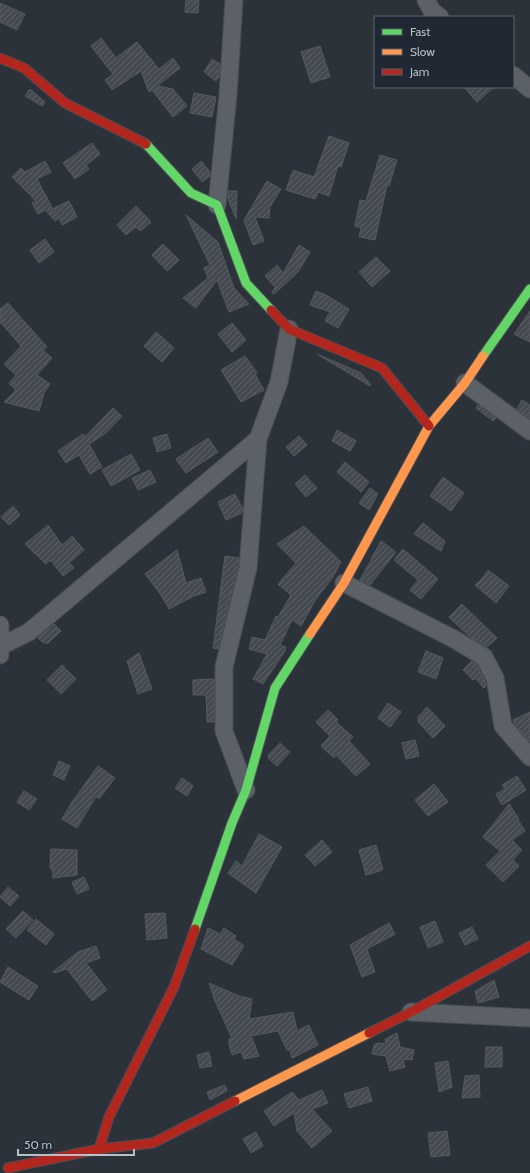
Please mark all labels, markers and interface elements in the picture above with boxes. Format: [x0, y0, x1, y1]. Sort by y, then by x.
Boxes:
legend [374, 16, 514, 88]
text: Fast [410, 24, 430, 39]
text: Slow [410, 44, 435, 59]
text: Jam [409, 64, 429, 79]
scale bar [18, 1131, 134, 1157]
text: 50 m [24, 1137, 52, 1152]

